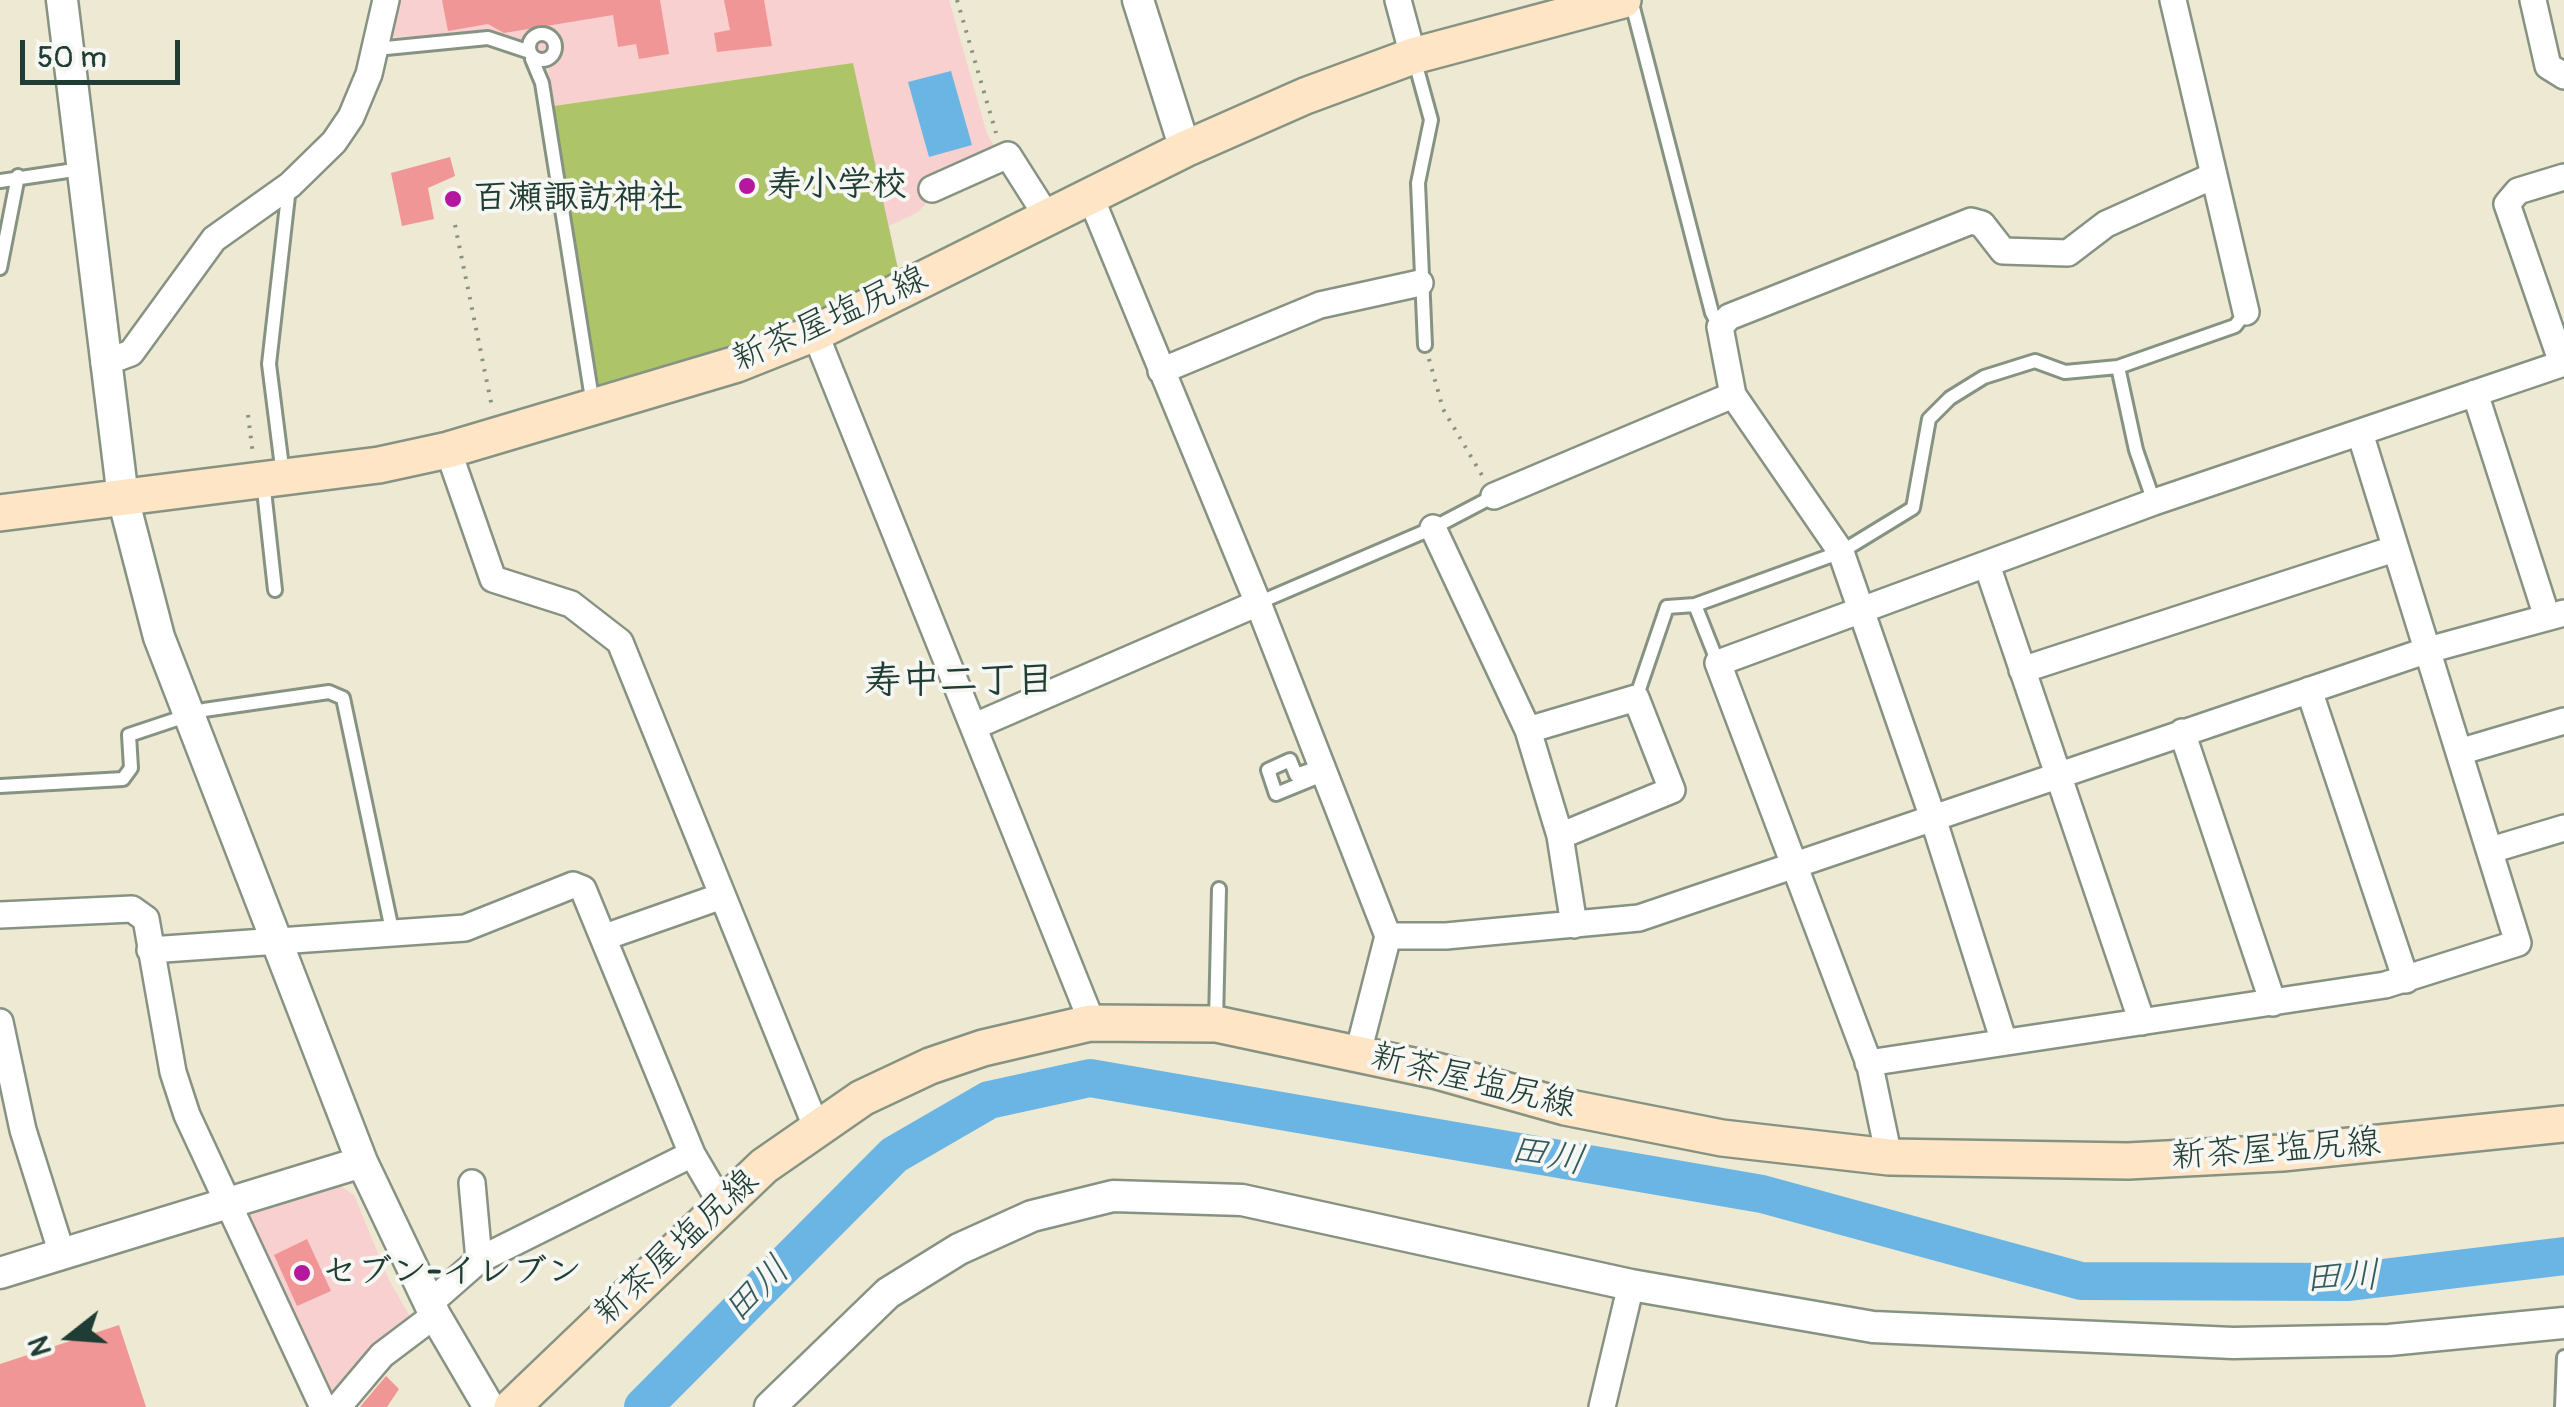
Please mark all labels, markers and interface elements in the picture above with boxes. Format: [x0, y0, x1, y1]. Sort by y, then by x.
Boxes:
scale bar [25, 20, 185, 82]
text: 50 m [37, 39, 107, 76]
place label: 寿小学校 [767, 165, 907, 207]
marker: 寿小学校 [736, 175, 758, 197]
place label: 百瀬諏訪神社 [473, 178, 683, 220]
marker: 百瀬諏訪神社 [442, 188, 464, 210]
street label: 新茶屋塩尻線 [726, 258, 934, 382]
district label: 寿中二丁目 [864, 659, 1054, 705]
street label: 新茶屋塩尻線 [1366, 1036, 1580, 1128]
street label: 新茶屋塩尻線 [2170, 1123, 2382, 1179]
water label: 田川 [1506, 1128, 1588, 1186]
street label: 新茶屋塩尻線 [586, 1161, 768, 1335]
water label: 田川 [715, 1248, 801, 1334]
place label: セブン-イレブン [322, 1252, 582, 1294]
water label: 田川 [2303, 1254, 2381, 1304]
marker: セブン-イレブン [291, 1262, 313, 1284]
north arrow [20, 1287, 120, 1387]
text: N [21, 1332, 60, 1360]

